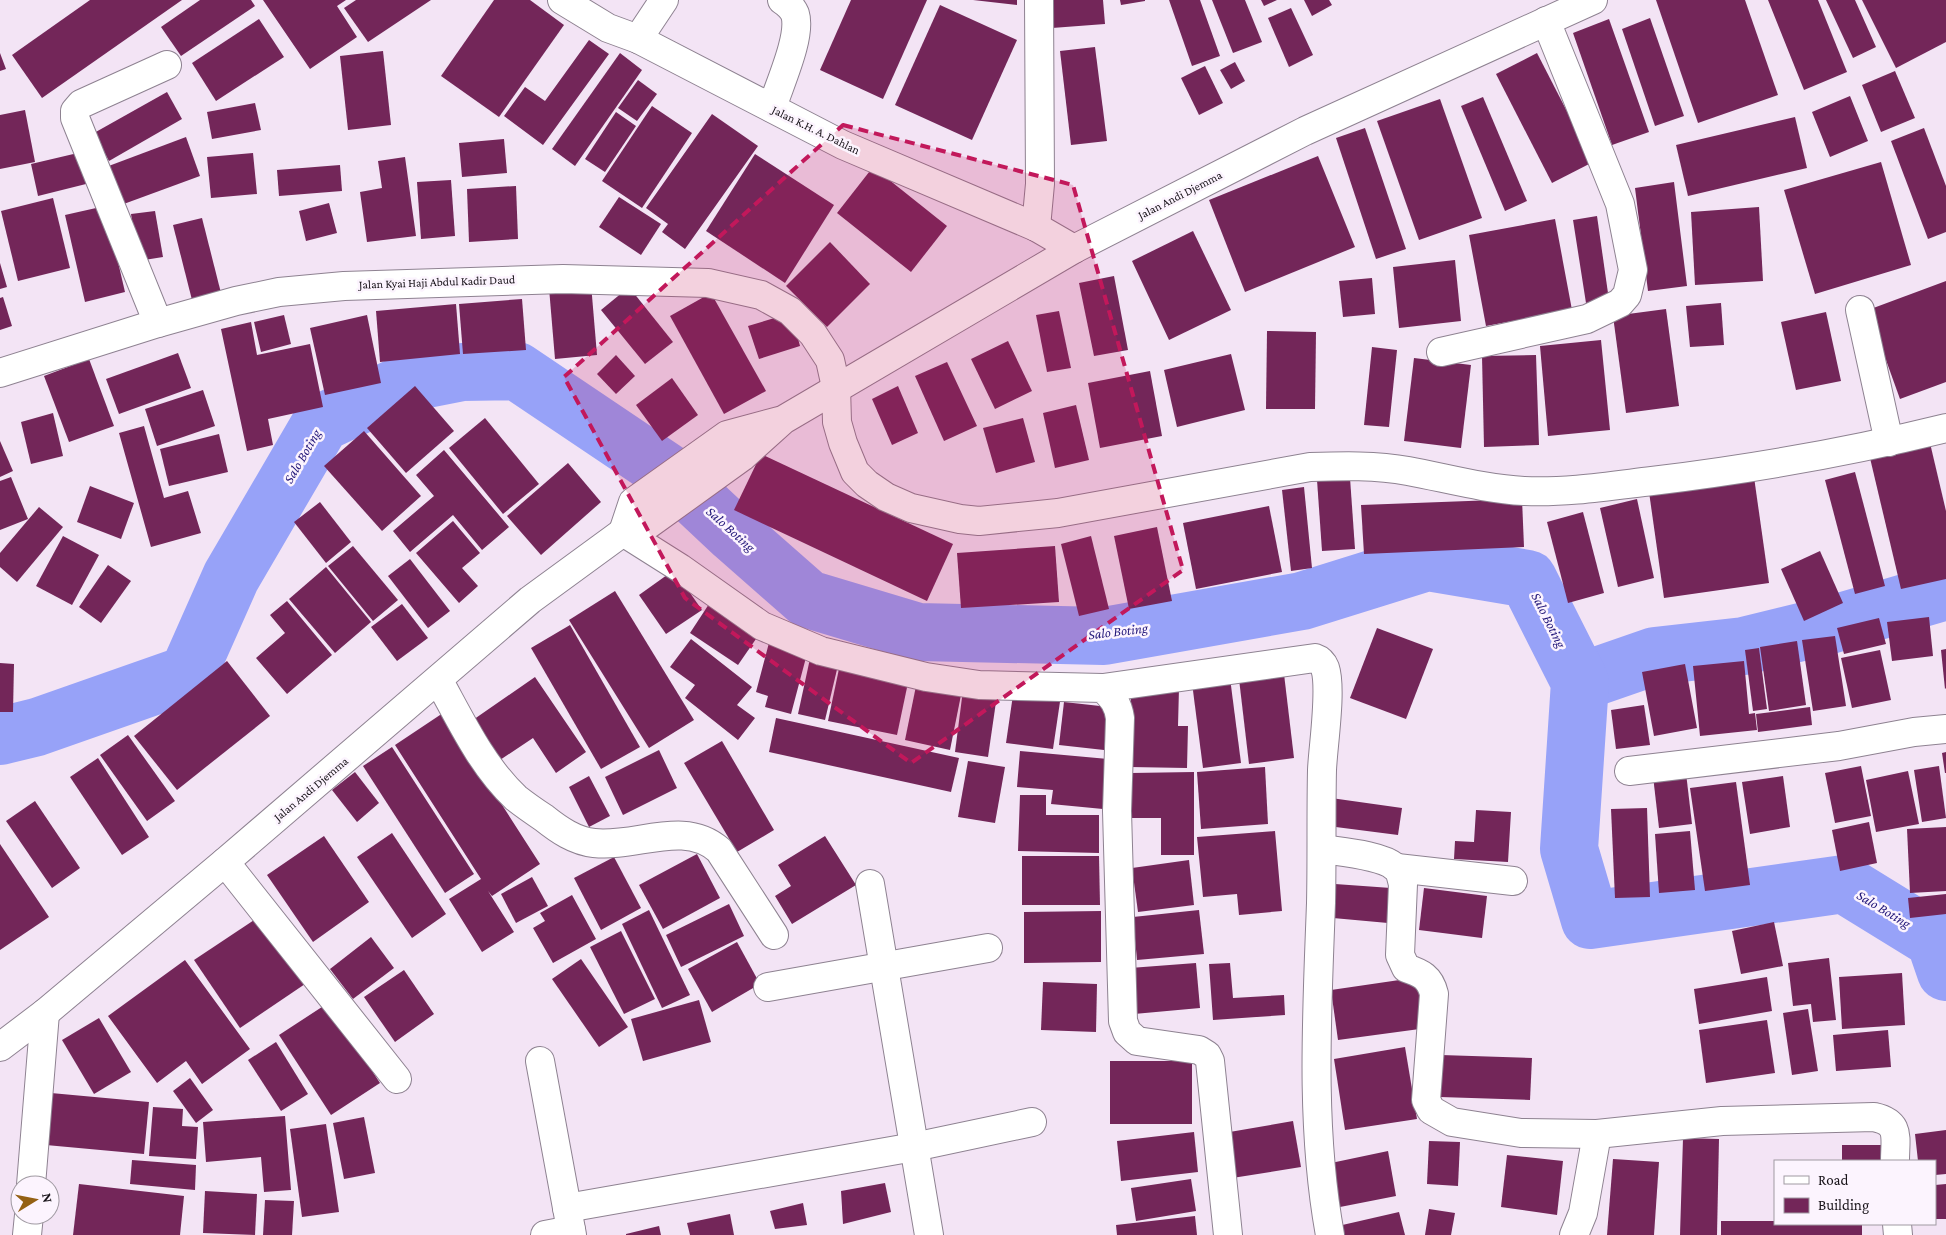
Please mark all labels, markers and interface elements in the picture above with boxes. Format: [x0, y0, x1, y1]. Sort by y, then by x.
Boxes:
street label: Jalan K.H. A. Dahlan [769, 102, 863, 158]
street label: Jalan Andi Djemma [1135, 168, 1225, 223]
street label: Jalan Kyai Haji Abdul Kadir Daud [357, 272, 516, 292]
water label: Salo Boting [280, 425, 324, 486]
water label: Salo Boting [703, 503, 759, 556]
water label: Salo Boting [1528, 590, 1570, 651]
water label: Salo Boting [1087, 619, 1150, 643]
street label: Jalan Andi Djemma [270, 754, 351, 825]
water label: Salo Boting [1854, 887, 1914, 932]
legend [1774, 1160, 1936, 1225]
text: Road [1818, 1172, 1849, 1188]
north arrow [10, 1175, 60, 1225]
text: N [39, 1192, 57, 1204]
text: Building [1818, 1197, 1869, 1214]

